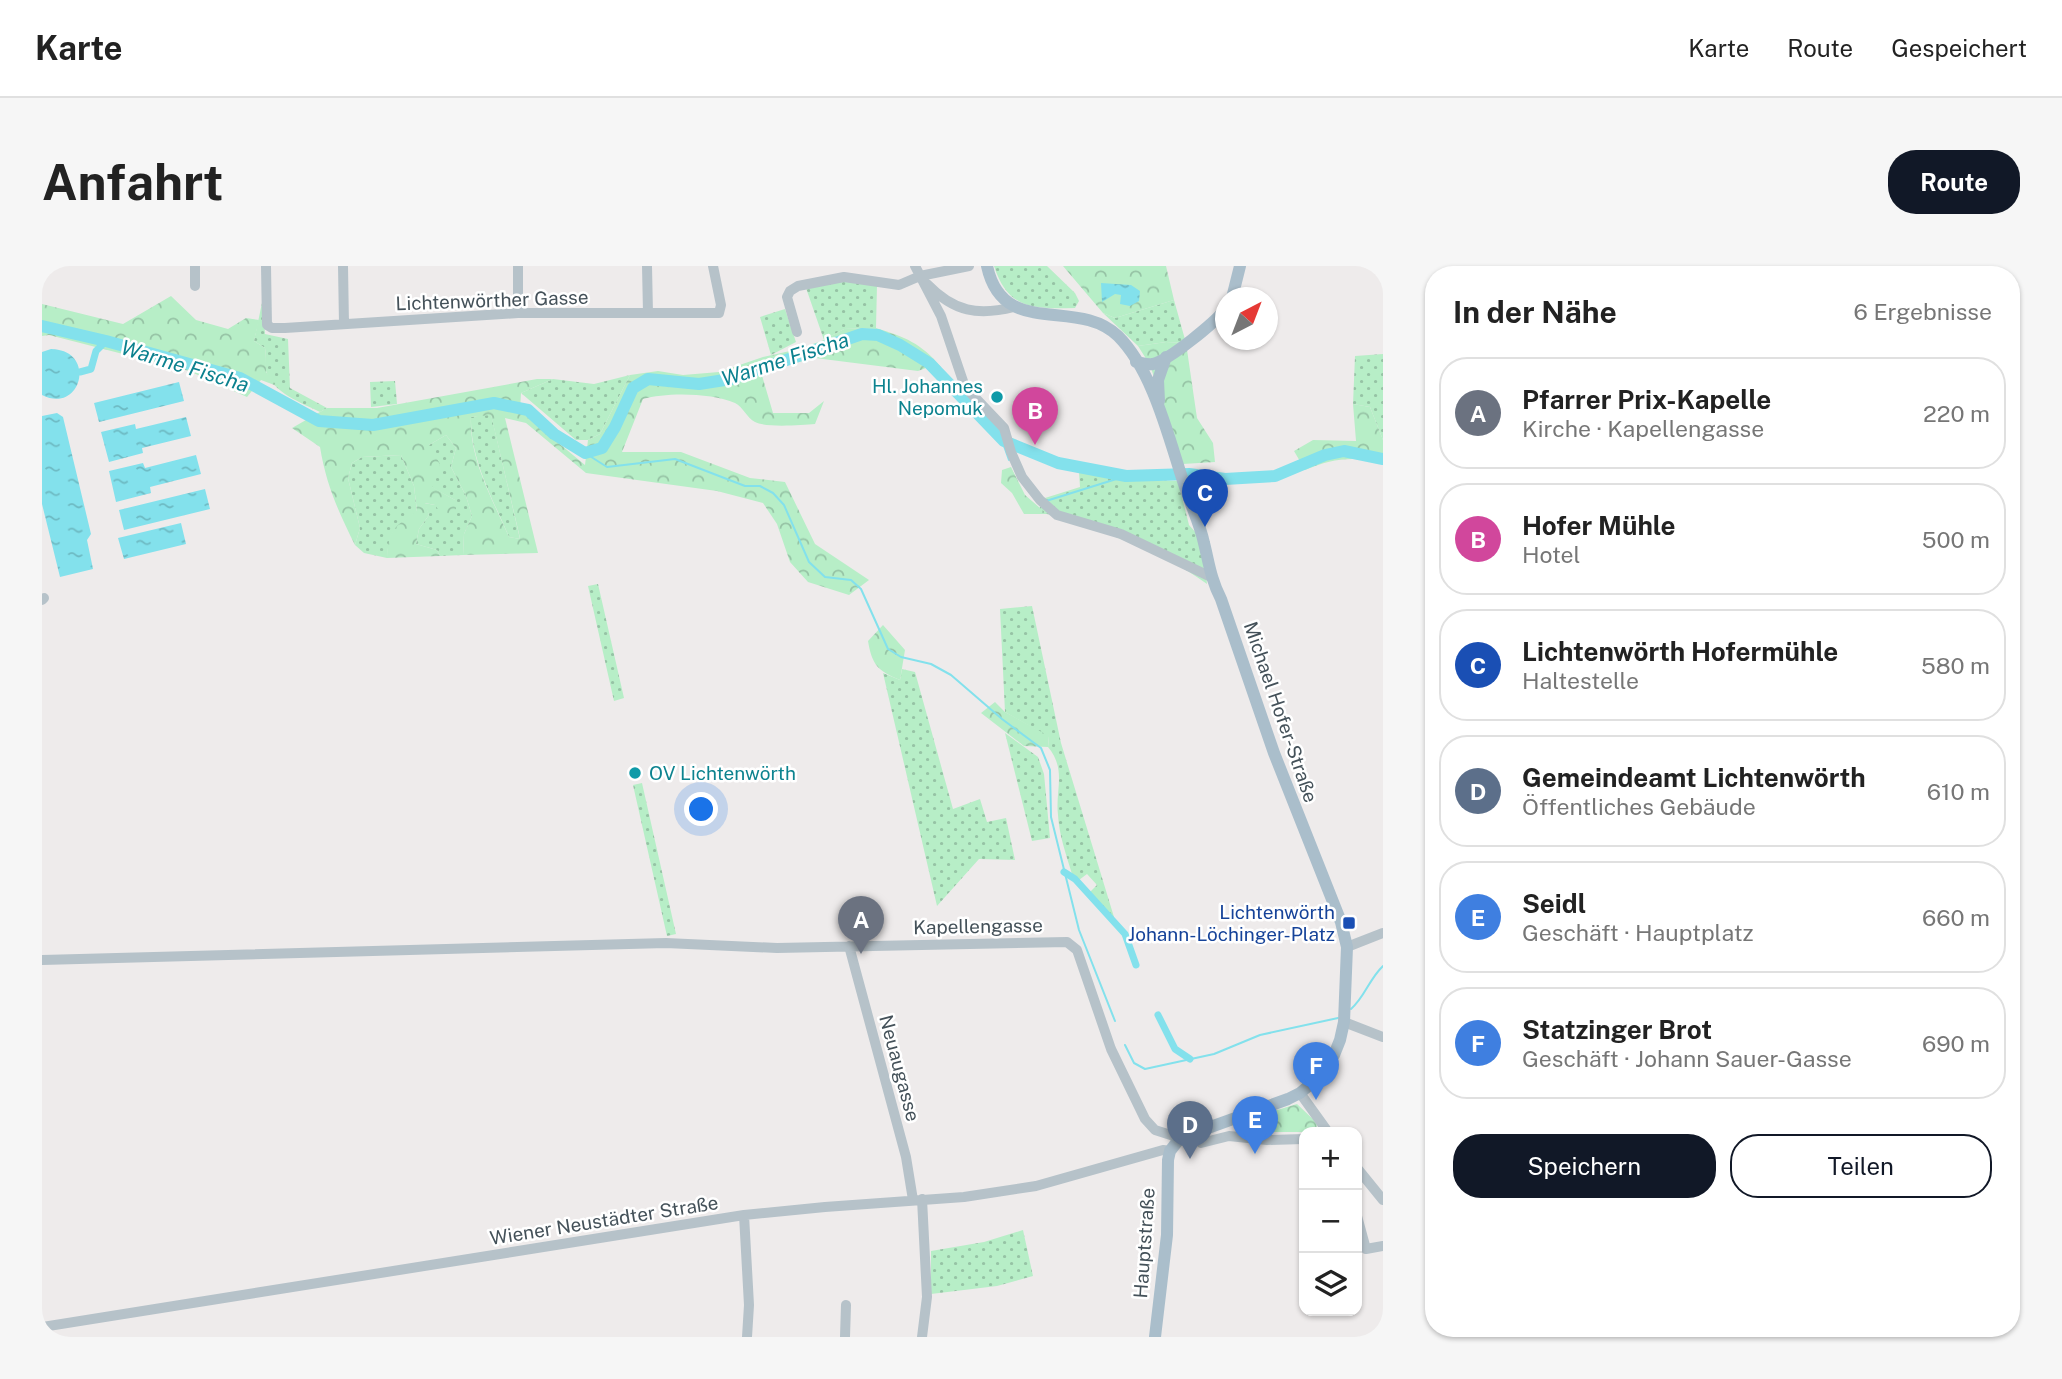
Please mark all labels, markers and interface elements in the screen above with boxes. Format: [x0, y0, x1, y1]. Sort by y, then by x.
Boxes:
text: Karte [35, 29, 123, 67]
text: Karte [1688, 34, 1749, 62]
text: Route [1787, 34, 1853, 62]
text: Gespeichert [1891, 34, 2027, 62]
button: Route [1888, 150, 2020, 214]
text: Anfahrt [42, 153, 223, 211]
street label: Lichtenwörther Gasse [395, 286, 589, 314]
north arrow [1215, 287, 1278, 350]
text: In der Nähe [1453, 294, 1617, 330]
text: 6 Ergebnisse [1854, 298, 1992, 325]
water label: Warme Fischa [718, 327, 852, 391]
water label: Warme Fischa [118, 335, 252, 397]
place label: Hl. Johannes Nepomuk [872, 375, 983, 419]
text: Pfarrer Prix-Kapelle [1522, 384, 1771, 415]
pin: B [1012, 387, 1058, 445]
marker: Hl. Johannes Nepomuk [989, 389, 1005, 405]
text: A [1470, 400, 1486, 427]
text: 220 m [1923, 400, 1990, 427]
text: Kirche · Kapellengasse [1522, 415, 1764, 442]
pin: C [1182, 469, 1228, 527]
text: Hofer Mühle [1522, 510, 1676, 541]
text: B [1470, 526, 1486, 553]
text: 500 m [1922, 526, 1990, 553]
text: Hotel [1522, 541, 1581, 568]
street label: Michael Hofer-Straße [1240, 619, 1322, 805]
text: Lichtenwörth Hofermühle [1522, 636, 1838, 667]
text: C [1470, 652, 1486, 679]
text: 580 m [1921, 652, 1990, 679]
text: Haltestelle [1522, 667, 1639, 694]
place label: OV Lichtenwörth [649, 762, 796, 784]
text: Gemeindeamt Lichtenwörth [1522, 762, 1866, 793]
marker: OV Lichtenwörth [627, 765, 643, 781]
text: D [1470, 778, 1486, 805]
text: 610 m [1927, 778, 1990, 805]
your location [684, 792, 718, 826]
text: Öffentliches Gebäude [1522, 793, 1756, 820]
text: Seidl [1522, 888, 1586, 919]
pin: A [838, 896, 884, 954]
place label: Lichtenwörth Johann-Löchinger-Platz [1128, 901, 1335, 945]
text: E [1471, 904, 1485, 931]
text: 660 m [1922, 904, 1990, 931]
street label: Kapellengasse [913, 914, 1043, 938]
marker: Lichtenwörth Johann-Löchinger-Platz [1341, 915, 1357, 931]
text: Geschäft · Hauptplatz [1522, 919, 1754, 946]
street label: Neuaugasse [875, 1012, 925, 1124]
text: Statzinger Brot [1522, 1014, 1712, 1045]
text: F [1471, 1030, 1485, 1057]
text: 690 m [1922, 1030, 1990, 1057]
pin: F [1293, 1042, 1339, 1100]
text: Geschäft · Johann Sauer-Gasse [1522, 1045, 1852, 1072]
pin: E [1232, 1096, 1278, 1154]
pin: D [1167, 1101, 1213, 1159]
map controls [1299, 1127, 1362, 1316]
button: + [1299, 1127, 1362, 1190]
button: Speichern [1453, 1134, 1716, 1198]
button: Teilen [1730, 1134, 1992, 1198]
street label: Hauptstraße [1129, 1187, 1159, 1299]
button: − [1299, 1190, 1362, 1253]
street label: Wiener Neustädter Straße [488, 1191, 720, 1249]
button: layers [1299, 1253, 1362, 1316]

